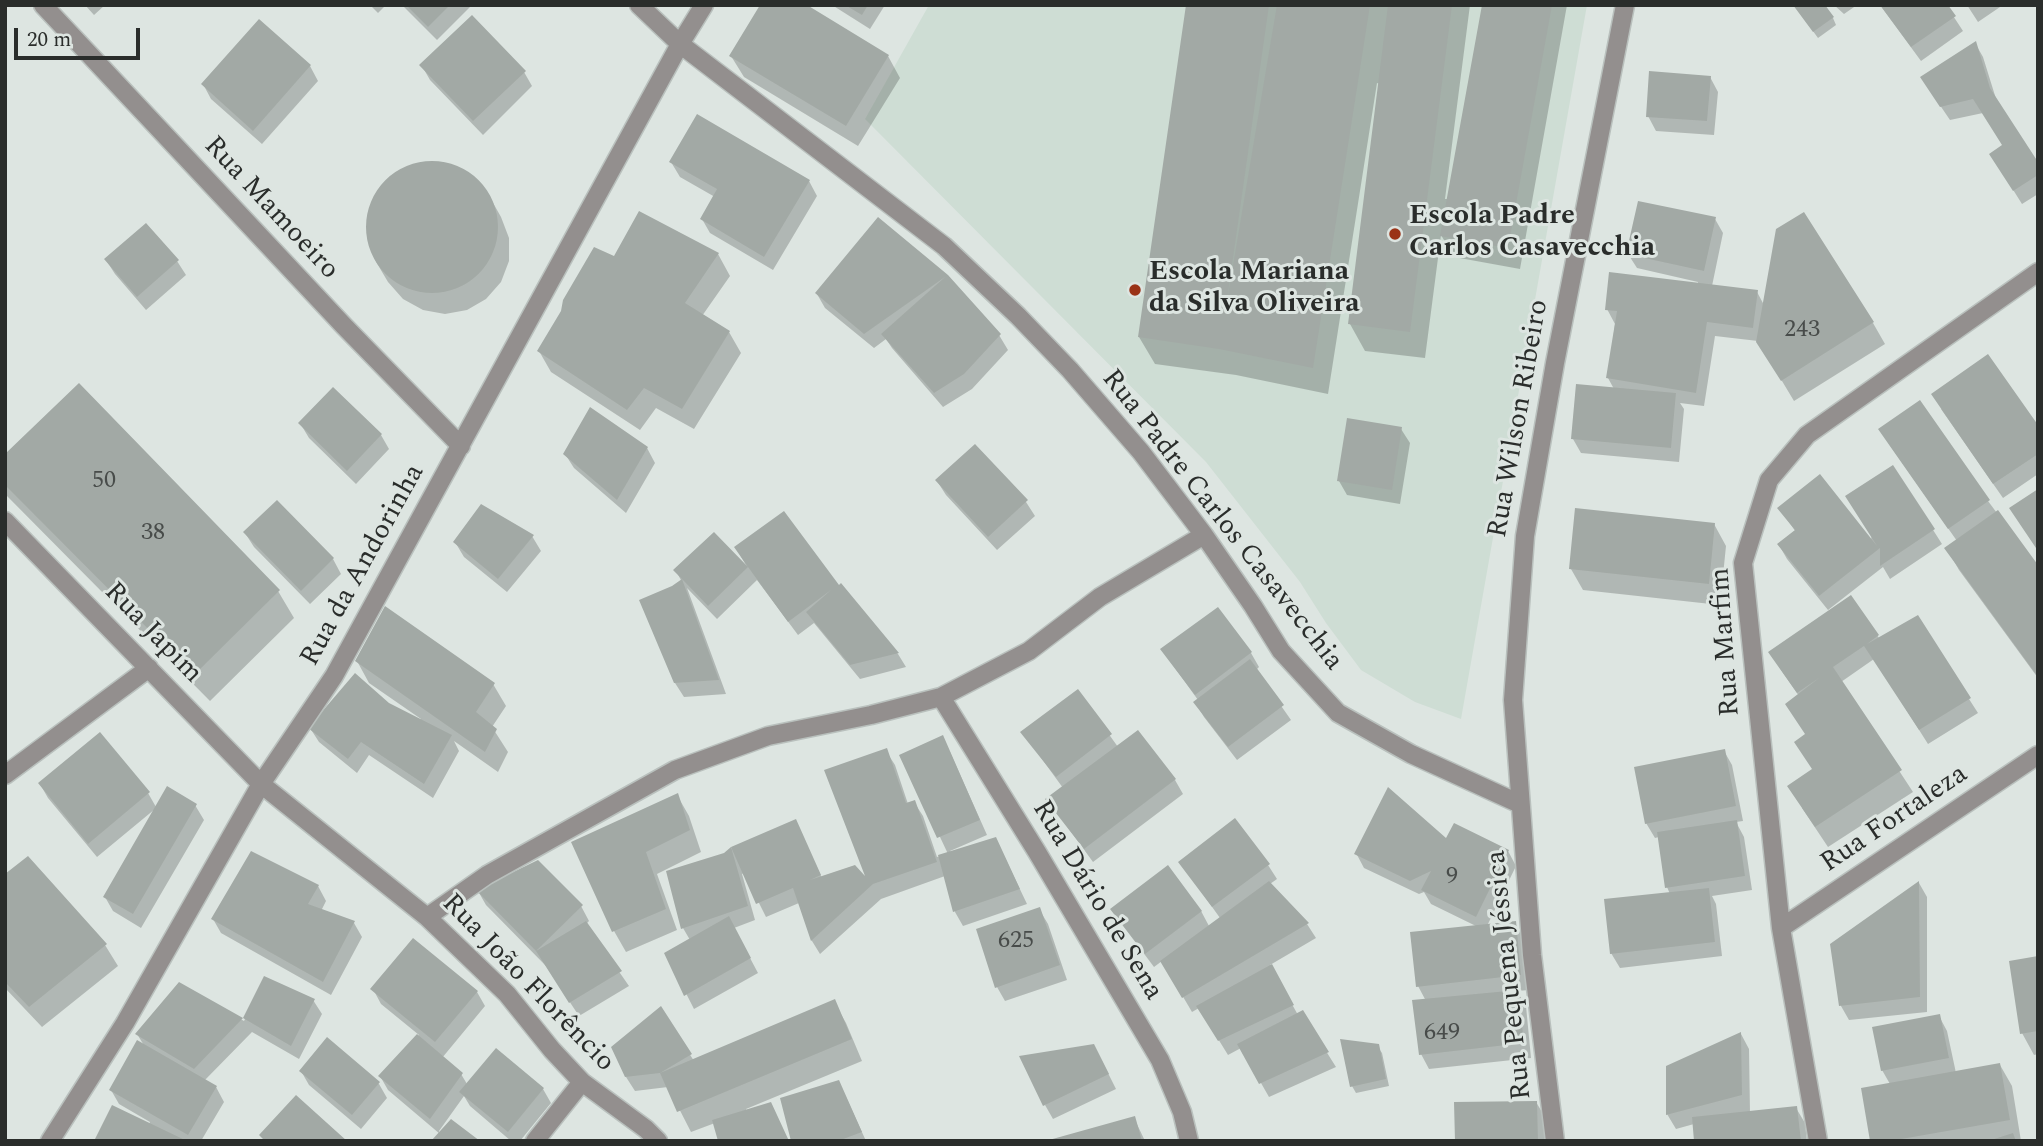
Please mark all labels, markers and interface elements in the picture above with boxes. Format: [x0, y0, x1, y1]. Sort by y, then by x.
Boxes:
scale bar [18, 14, 144, 58]
text: 20 m [27, 24, 71, 56]
street label: Rua Mamoeiro [195, 130, 345, 288]
place label: Escola Padre Carlos Casavecchia [1409, 201, 1655, 267]
marker: Escola Padre Carlos Casavecchia [1387, 226, 1403, 242]
place label: Escola Mariana da Silva Oliveira [1149, 257, 1360, 323]
marker: Escola Mariana da Silva Oliveira [1127, 282, 1143, 298]
street label: Rua Wilson Ribeiro [1483, 297, 1557, 541]
house number: 243 [1784, 317, 1820, 345]
street label: Rua Padre Carlos Casavecchia [1093, 364, 1349, 678]
street label: Rua da Andorinha [295, 459, 433, 673]
house number: 50 [92, 468, 116, 496]
house number: 38 [141, 520, 165, 548]
street label: Rua Marfim [1705, 566, 1749, 718]
street label: Rua Japim [96, 577, 208, 691]
street label: Rua Fortaleza [1815, 759, 1975, 881]
street label: Rua Dário de Sena [1023, 795, 1169, 1007]
street label: Rua Pequena Jéssica [1481, 848, 1541, 1102]
house number: 9 [1446, 864, 1458, 892]
street label: Rua João Florêncio [433, 888, 621, 1080]
house number: 625 [998, 928, 1034, 956]
house number: 649 [1424, 1020, 1460, 1048]

